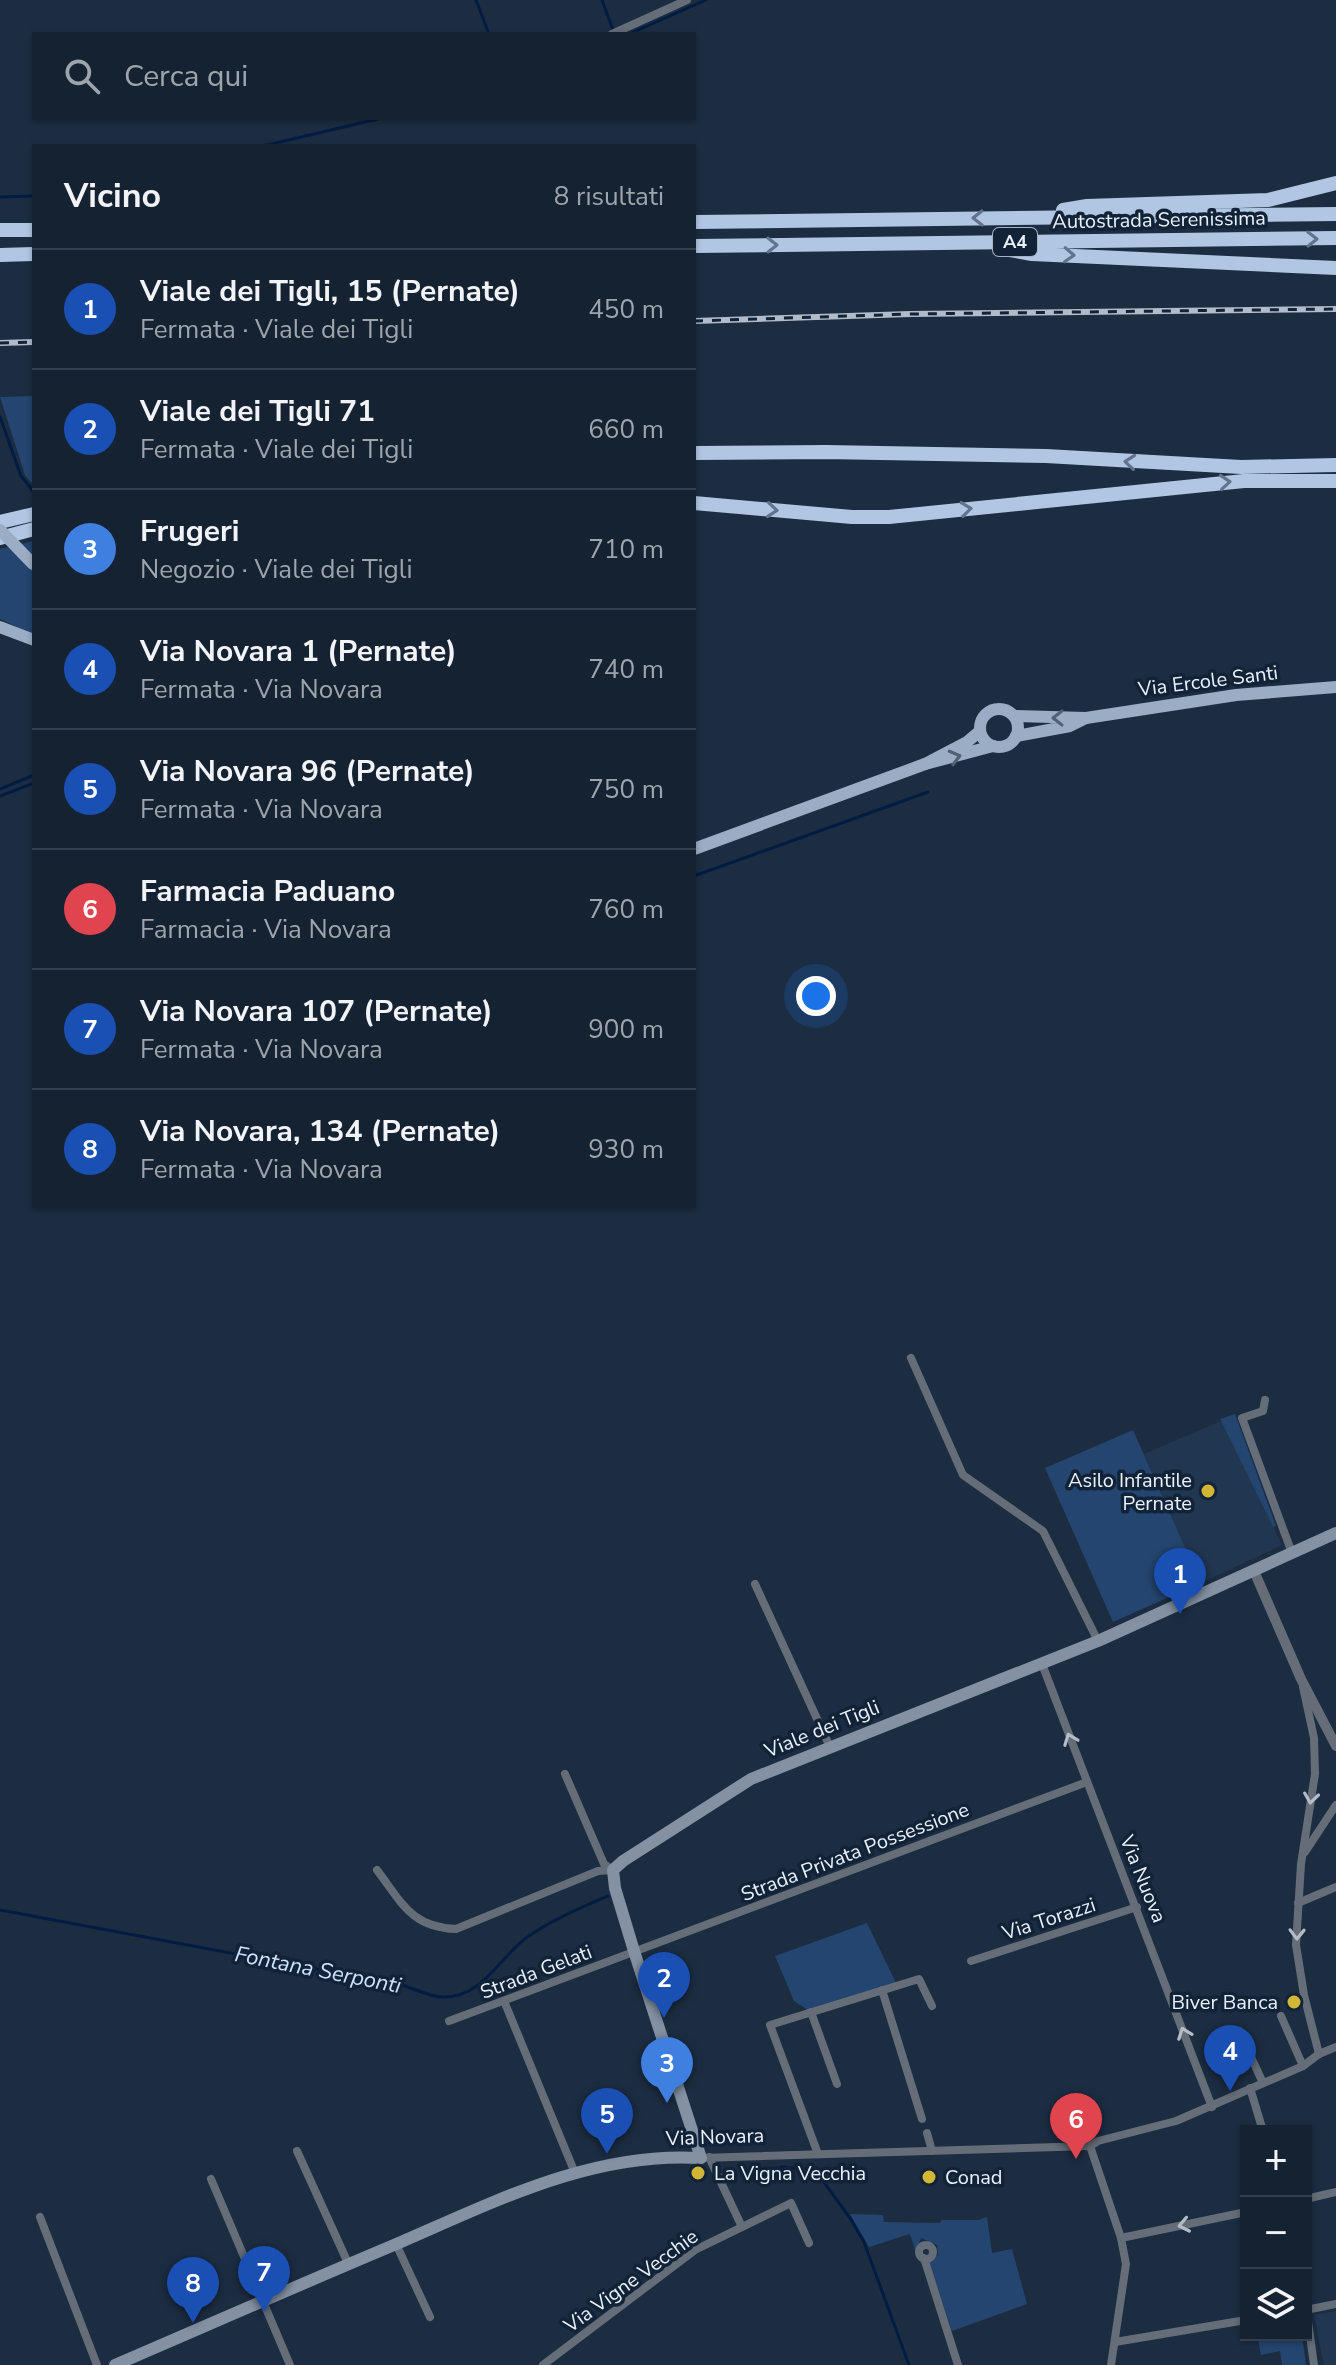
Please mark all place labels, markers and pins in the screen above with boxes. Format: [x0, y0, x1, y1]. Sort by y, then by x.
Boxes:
place label: Asilo Infantile Pernate [1068, 1467, 1192, 1517]
marker: Asilo Infantile Pernate [1199, 1482, 1217, 1500]
pin: 1 [1154, 1548, 1206, 1614]
pin: 2 [638, 1952, 690, 2018]
place label: Biver Banca [1171, 1989, 1278, 2016]
marker: Biver Banca [1285, 1993, 1303, 2011]
pin: 4 [1204, 2025, 1256, 2091]
pin: 3 [641, 2037, 693, 2103]
pin: 5 [581, 2088, 633, 2154]
pin: 6 [1050, 2093, 1102, 2159]
place label: La Vigna Vecchia [714, 2160, 866, 2187]
marker: La Vigna Vecchia [689, 2164, 707, 2182]
place label: Conad [945, 2164, 1003, 2191]
marker: Conad [920, 2168, 938, 2186]
pin: 7 [238, 2246, 290, 2312]
pin: 8 [167, 2257, 219, 2323]

